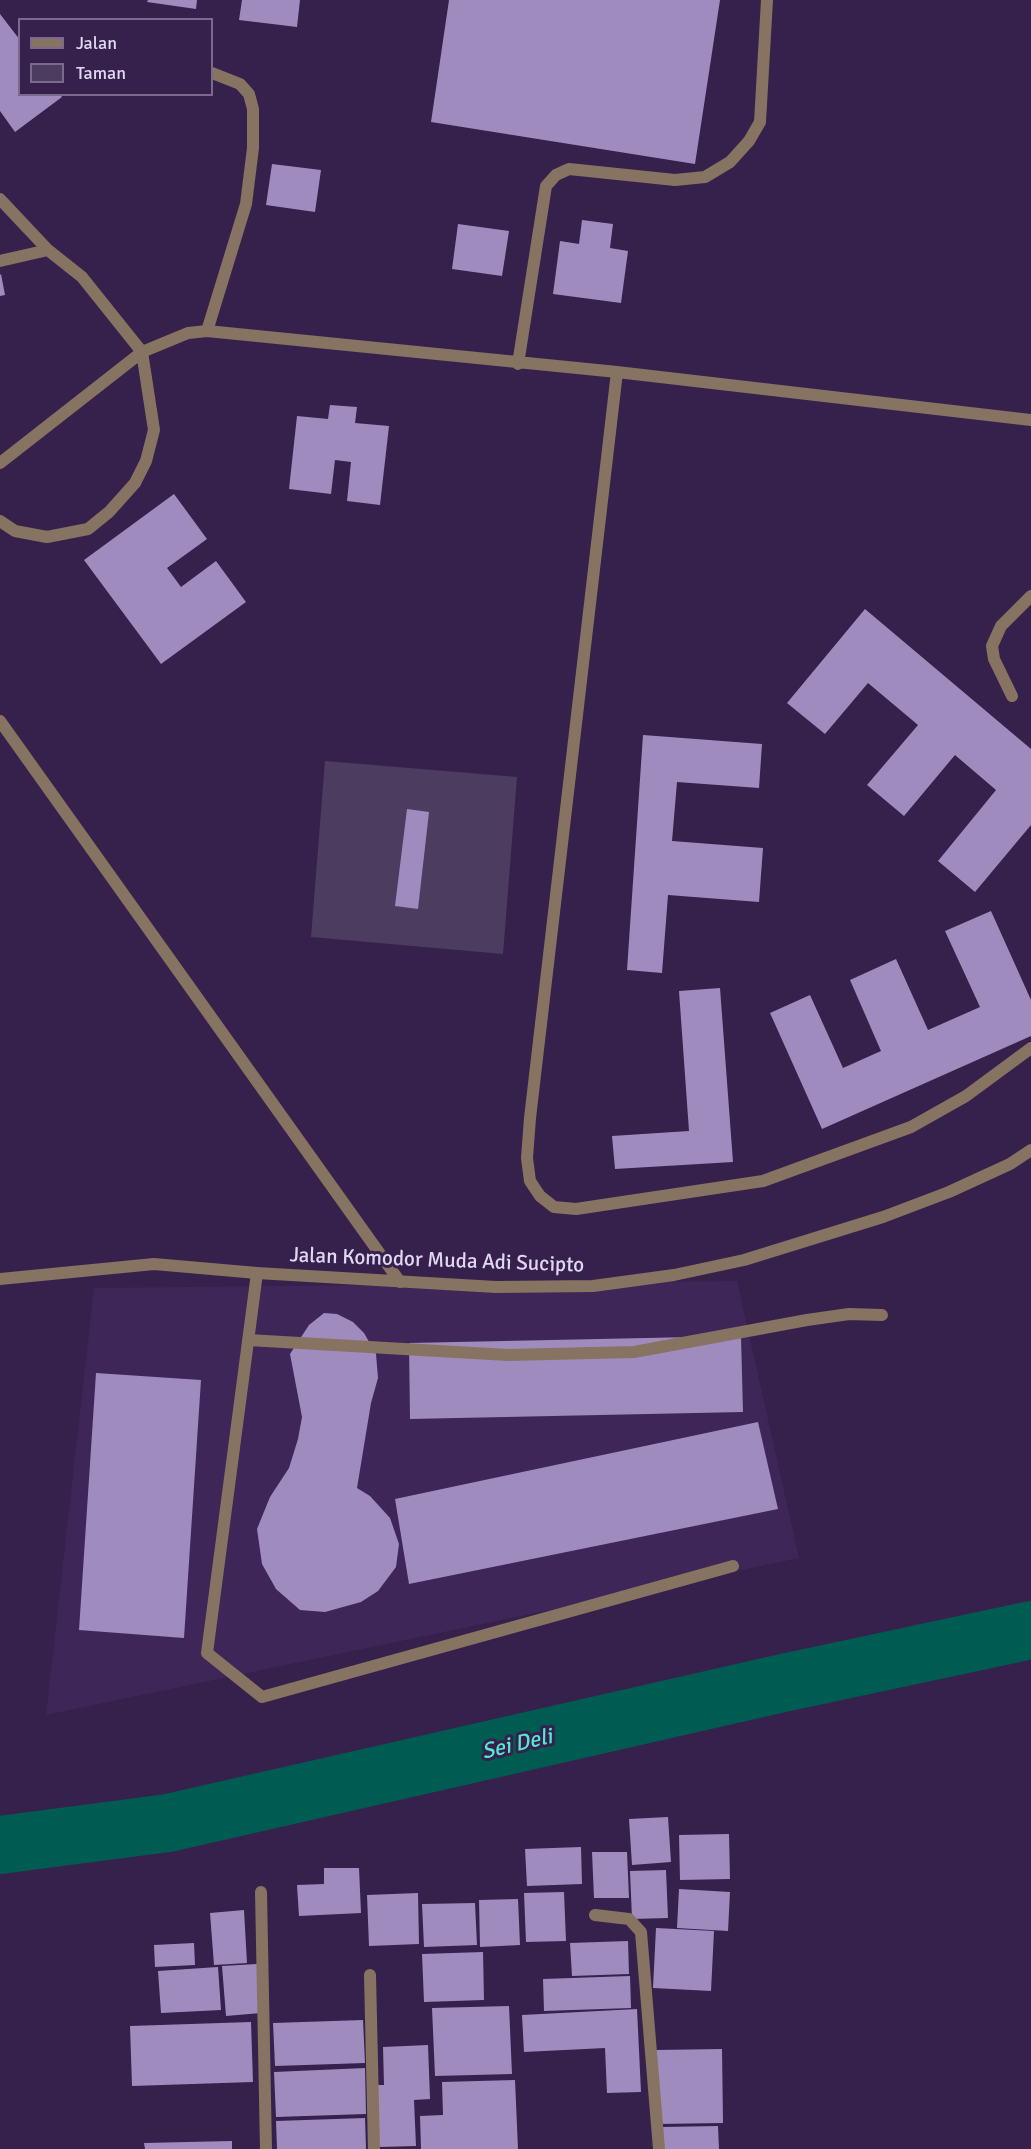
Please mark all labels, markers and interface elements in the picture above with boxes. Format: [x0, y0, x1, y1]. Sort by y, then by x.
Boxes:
legend [18, 18, 213, 96]
text: Jalan [76, 32, 117, 54]
text: Taman [76, 62, 126, 84]
street label: Jalan Komodor Muda Adi Sucipto [289, 1243, 585, 1279]
water label: Sei Deli [479, 1724, 555, 1766]

